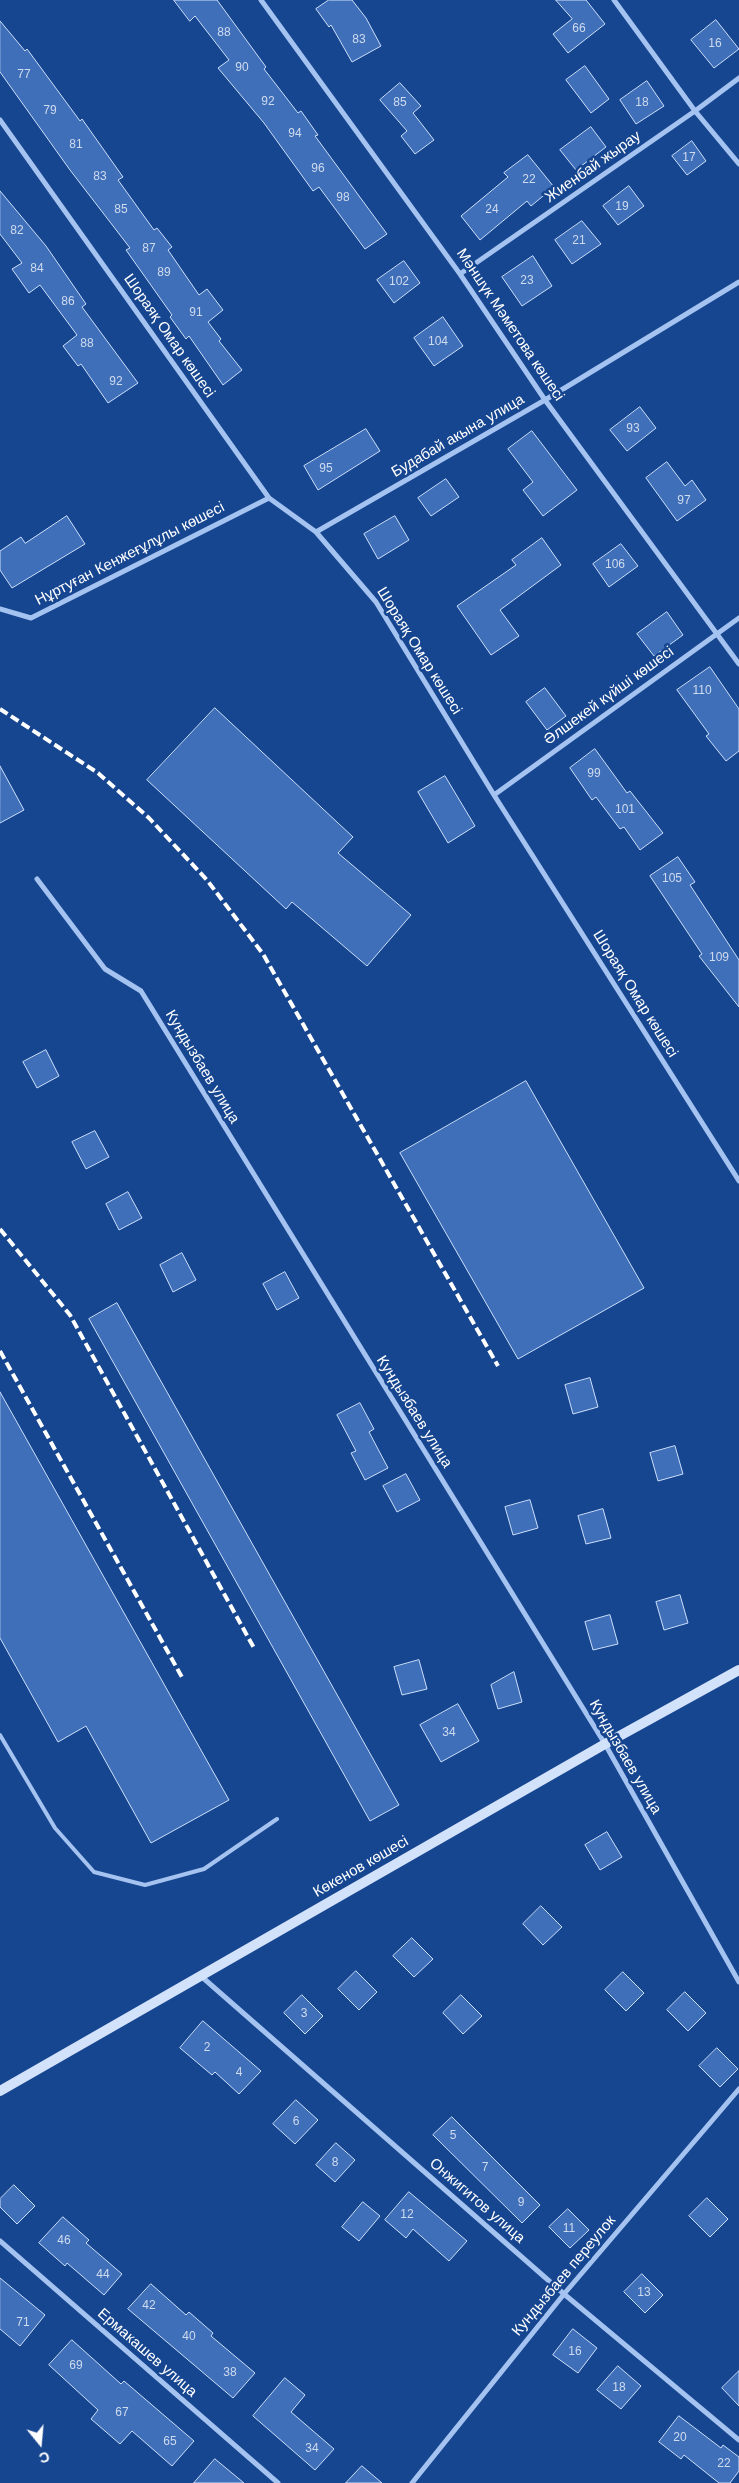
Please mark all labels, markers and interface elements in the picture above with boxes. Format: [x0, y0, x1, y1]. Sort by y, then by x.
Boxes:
house number: 66 [572, 22, 586, 36]
house number: 88 [217, 26, 231, 40]
house number: 83 [352, 33, 366, 47]
house number: 16 [708, 37, 722, 51]
house number: 90 [235, 61, 249, 75]
house number: 77 [17, 68, 31, 82]
house number: 92 [261, 95, 275, 109]
house number: 85 [393, 96, 407, 110]
house number: 18 [635, 96, 649, 110]
house number: 79 [43, 104, 57, 118]
house number: 94 [288, 127, 302, 141]
street label: Жиенбай жырау [542, 127, 644, 207]
house number: 81 [69, 138, 83, 152]
house number: 17 [682, 151, 696, 165]
house number: 96 [311, 162, 325, 176]
house number: 83 [93, 170, 107, 184]
house number: 22 [522, 173, 536, 187]
house number: 98 [336, 191, 350, 205]
house number: 19 [615, 200, 629, 214]
house number: 85 [114, 203, 128, 217]
house number: 24 [485, 203, 499, 217]
house number: 82 [10, 224, 24, 238]
house number: 21 [572, 234, 586, 248]
house number: 87 [142, 242, 156, 256]
street label: Мәншүк Мәметова көшесі [452, 245, 568, 405]
house number: 84 [30, 262, 44, 276]
house number: 89 [157, 266, 171, 280]
street label: Шораяқ Омар көшесі [120, 271, 218, 401]
house number: 23 [520, 274, 534, 288]
house number: 102 [389, 275, 409, 289]
house number: 86 [61, 295, 75, 309]
house number: 91 [189, 306, 203, 320]
house number: 104 [428, 335, 448, 349]
house number: 88 [80, 337, 94, 351]
house number: 92 [109, 375, 123, 389]
street label: Будабай акына улица [388, 391, 528, 481]
house number: 93 [626, 422, 640, 436]
house number: 95 [319, 462, 333, 476]
house number: 97 [677, 494, 691, 508]
street label: Нұртуған Кенжеғұлұлы көшесі [32, 498, 228, 610]
house number: 106 [605, 558, 625, 572]
street label: Шораяқ Омар көшесі [373, 584, 465, 718]
street label: Әлшекей күйші көшесі [541, 643, 677, 749]
house number: 110 [692, 684, 712, 698]
house number: 99 [587, 767, 601, 781]
house number: 101 [615, 803, 635, 817]
house number: 105 [662, 872, 682, 886]
street label: Шораяқ Омар көшесі [589, 927, 681, 1061]
house number: 109 [709, 951, 729, 965]
street label: Кундызбаев улица [161, 1007, 243, 1127]
street label: Кундызбаев улица [372, 1353, 456, 1471]
street label: Кундызбаев улица [585, 1697, 665, 1817]
house number: 34 [442, 1726, 456, 1740]
street label: Көкенов көшесі [310, 1832, 412, 1902]
house number: 3 [301, 2007, 307, 2021]
house number: 2 [204, 2041, 210, 2055]
house number: 4 [236, 2066, 242, 2080]
house number: 6 [293, 2115, 299, 2129]
house number: 5 [450, 2129, 456, 2143]
street label: Онжигитов улица [426, 2155, 528, 2247]
house number: 8 [332, 2156, 338, 2170]
house number: 7 [482, 2161, 488, 2175]
house number: 9 [518, 2196, 524, 2210]
house number: 12 [400, 2208, 414, 2222]
street label: Кундызбаев переулок [508, 2212, 620, 2340]
house number: 11 [563, 2222, 575, 2236]
house number: 46 [57, 2234, 71, 2248]
house number: 44 [96, 2268, 110, 2282]
house number: 13 [637, 2286, 651, 2300]
house number: 42 [142, 2299, 156, 2313]
street label: Ермакашев улица [94, 2305, 200, 2401]
house number: 71 [16, 2316, 30, 2330]
house number: 40 [182, 2330, 196, 2344]
house number: 16 [568, 2345, 582, 2359]
house number: 69 [69, 2359, 83, 2373]
house number: 38 [223, 2366, 237, 2380]
house number: 18 [612, 2381, 626, 2395]
house number: 67 [115, 2406, 129, 2420]
north arrow [15, 2418, 65, 2468]
house number: 20 [673, 2431, 687, 2445]
house number: 65 [163, 2435, 177, 2449]
house number: 34 [305, 2442, 319, 2456]
text: С [37, 2448, 52, 2466]
house number: 22 [717, 2457, 731, 2471]

